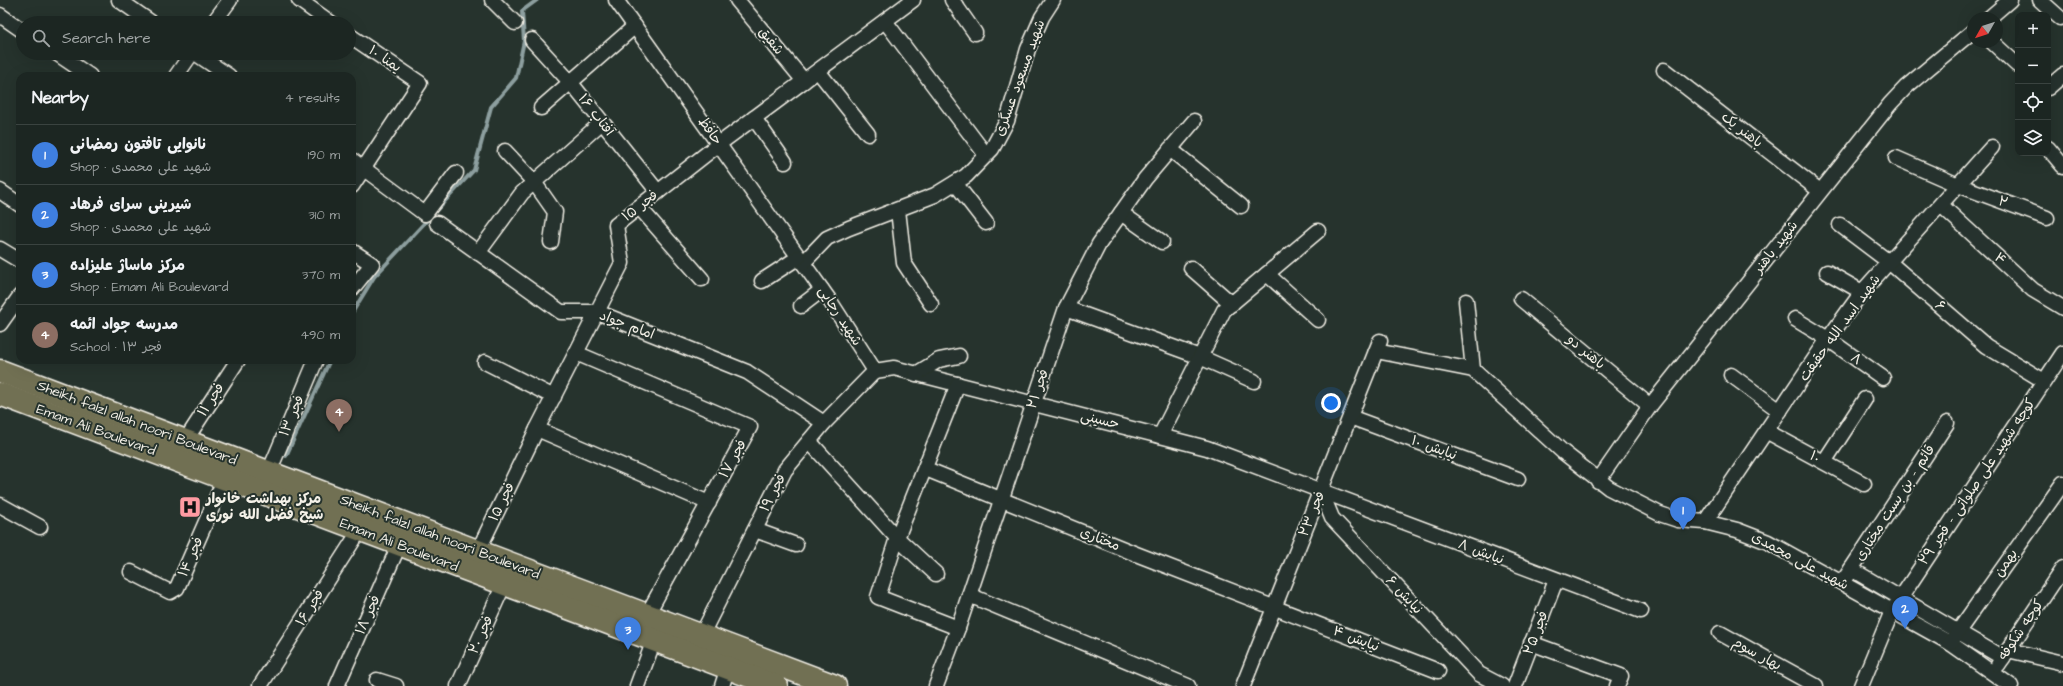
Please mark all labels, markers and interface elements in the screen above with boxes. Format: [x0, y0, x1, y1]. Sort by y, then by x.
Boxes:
north arrow [1967, 12, 2003, 48]
map controls [2015, 12, 2051, 156]
button: + [2015, 12, 2051, 48]
search box [16, 16, 356, 60]
street label: شهید مسعود عسگری [990, 17, 1050, 139]
street label: شفیق [754, 23, 788, 59]
icon: search [30, 27, 52, 49]
text: Search here [62, 28, 151, 49]
street label: یمنا ۱۰ [364, 41, 406, 77]
button: − [2015, 48, 2051, 84]
button: locate [2015, 84, 2051, 120]
text: Nearby [32, 86, 89, 110]
text: 4 results [285, 89, 340, 107]
street label: آفتاب ۱۶ [573, 90, 619, 141]
street label: باهنر یک [1717, 107, 1767, 153]
street label: حافظ [693, 113, 727, 149]
button: layers [2015, 120, 2051, 156]
text: نانوایی تافتون رمضانی [70, 134, 207, 155]
text: 1 [44, 146, 46, 164]
text: 190 m [307, 146, 340, 164]
text: Shop · شهید علی محمدی [70, 158, 211, 176]
street label: فجر ۱۵ [618, 185, 662, 227]
street label: ۲ [1995, 191, 2011, 213]
text: شیرینی سرای فرهاد [70, 194, 191, 215]
text: 2 [41, 206, 49, 224]
text: 310 m [308, 206, 340, 224]
street label: شهید باهنر [1748, 216, 1803, 278]
text: Shop · شهید علی محمدی [70, 218, 211, 236]
street label: ۴ [1989, 248, 2011, 270]
text: مرکز ماساژ علیزاده [70, 255, 185, 276]
text: 3 [42, 266, 48, 284]
text: 370 m [302, 266, 340, 284]
street label: شهید اسد الله حقیقت [1794, 271, 1886, 385]
text: Shop · Emam Ali Boulevard [70, 278, 228, 296]
street label: شهید رجایی [813, 282, 867, 350]
street label: ۶ [1930, 296, 1950, 316]
street label: امام جواد [596, 305, 658, 345]
text: مدرسه جواد ائمه [70, 314, 178, 335]
text: 4 [41, 326, 49, 344]
text: 490 m [300, 326, 340, 344]
street label: باهنر دو [1562, 329, 1610, 374]
text: School · فجر ۱۳ [70, 338, 162, 356]
street label: ۸ [1846, 348, 1866, 370]
street label: فجر ۲۱ [1022, 366, 1054, 412]
street label: Sheikh falzl allah noori Boulevard [34, 376, 240, 470]
street label: فجر ۱۱ [193, 379, 229, 421]
street label: فجر ۱۳ [274, 392, 310, 440]
your location [1321, 393, 1341, 413]
street label: کوچه شهید علی صلواتی - فجر ۲۹ [1914, 395, 2040, 569]
street label: Emam Ali Boulevard [34, 399, 158, 461]
pin: 4 [326, 399, 352, 432]
street label: حسینی [1079, 406, 1121, 434]
street label: نیایش ۱۰ [1408, 430, 1460, 466]
street label: فجر ۱۷ [714, 436, 752, 482]
street label: قائم - بن بست مختاری [1850, 441, 1940, 565]
street label: ۱۰ [1806, 446, 1824, 468]
street label: فجر ۱۹ [755, 470, 791, 516]
street label: فجر ۱۵ [484, 479, 520, 525]
street label: فجر ۲۳ [1294, 488, 1330, 540]
place label: مرکز بهداشت خانوار شیخ فضل الله نوری [204, 489, 323, 525]
street label: Sheikh falzl allah noori Boulevard [337, 490, 543, 584]
hospital icon: مرکز بهداشت خانوار شیخ فضل الله نوری [177, 494, 203, 520]
pin: 1 [1670, 497, 1696, 530]
street label: Emam Ali Boulevard [337, 513, 461, 577]
street label: مختاری [1077, 522, 1123, 556]
street label: شهید علی محمدی [1748, 527, 1852, 595]
street label: فجر ۱۴ [173, 534, 209, 580]
street label: نیایش ۸ [1455, 534, 1507, 570]
street label: بهمن [1989, 545, 2023, 581]
street label: نیایش ۶ [1381, 571, 1427, 619]
street label: فجر ۱۶ [291, 586, 329, 630]
street label: فجر ۱۸ [350, 592, 386, 638]
pin: 2 [1892, 596, 1918, 629]
street label: کوچه شکوفه [1993, 596, 2049, 664]
street label: فجر ۲۵ [1518, 608, 1554, 658]
street label: فجر ۲۰ [464, 612, 498, 658]
pin: 3 [615, 617, 641, 650]
street label: نیایش ۴ [1330, 621, 1382, 657]
street label: بهار سوم [1728, 632, 1785, 677]

